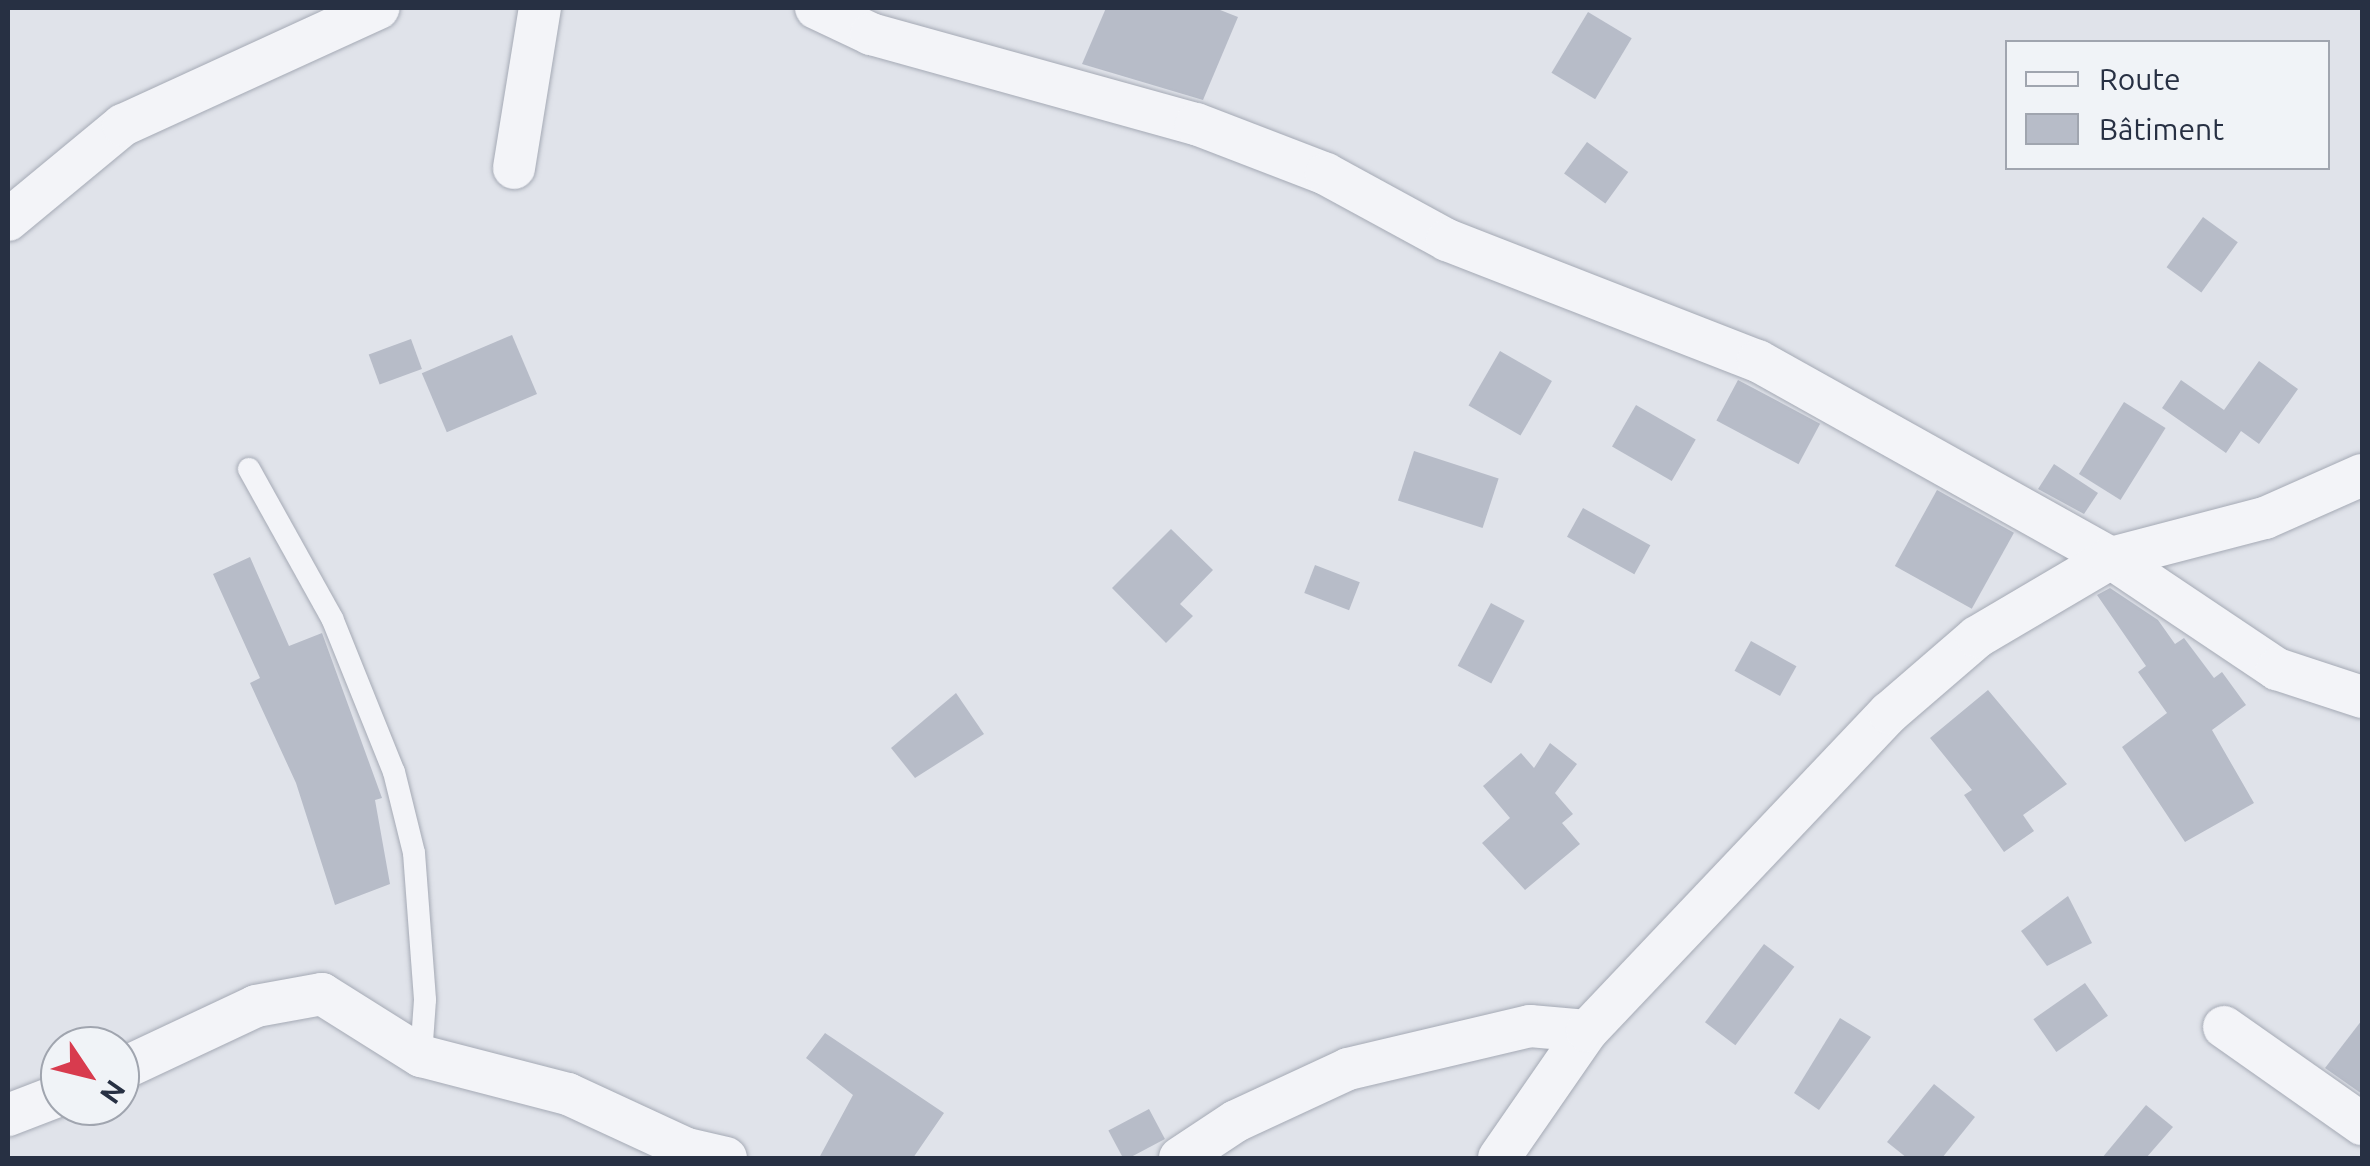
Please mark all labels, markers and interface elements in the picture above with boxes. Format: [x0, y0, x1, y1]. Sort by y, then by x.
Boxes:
legend [2005, 40, 2330, 170]
text: Route [2099, 62, 2181, 96]
text: Bâtiment [2099, 112, 2224, 146]
north arrow [40, 1026, 140, 1126]
text: N [95, 1075, 132, 1110]

